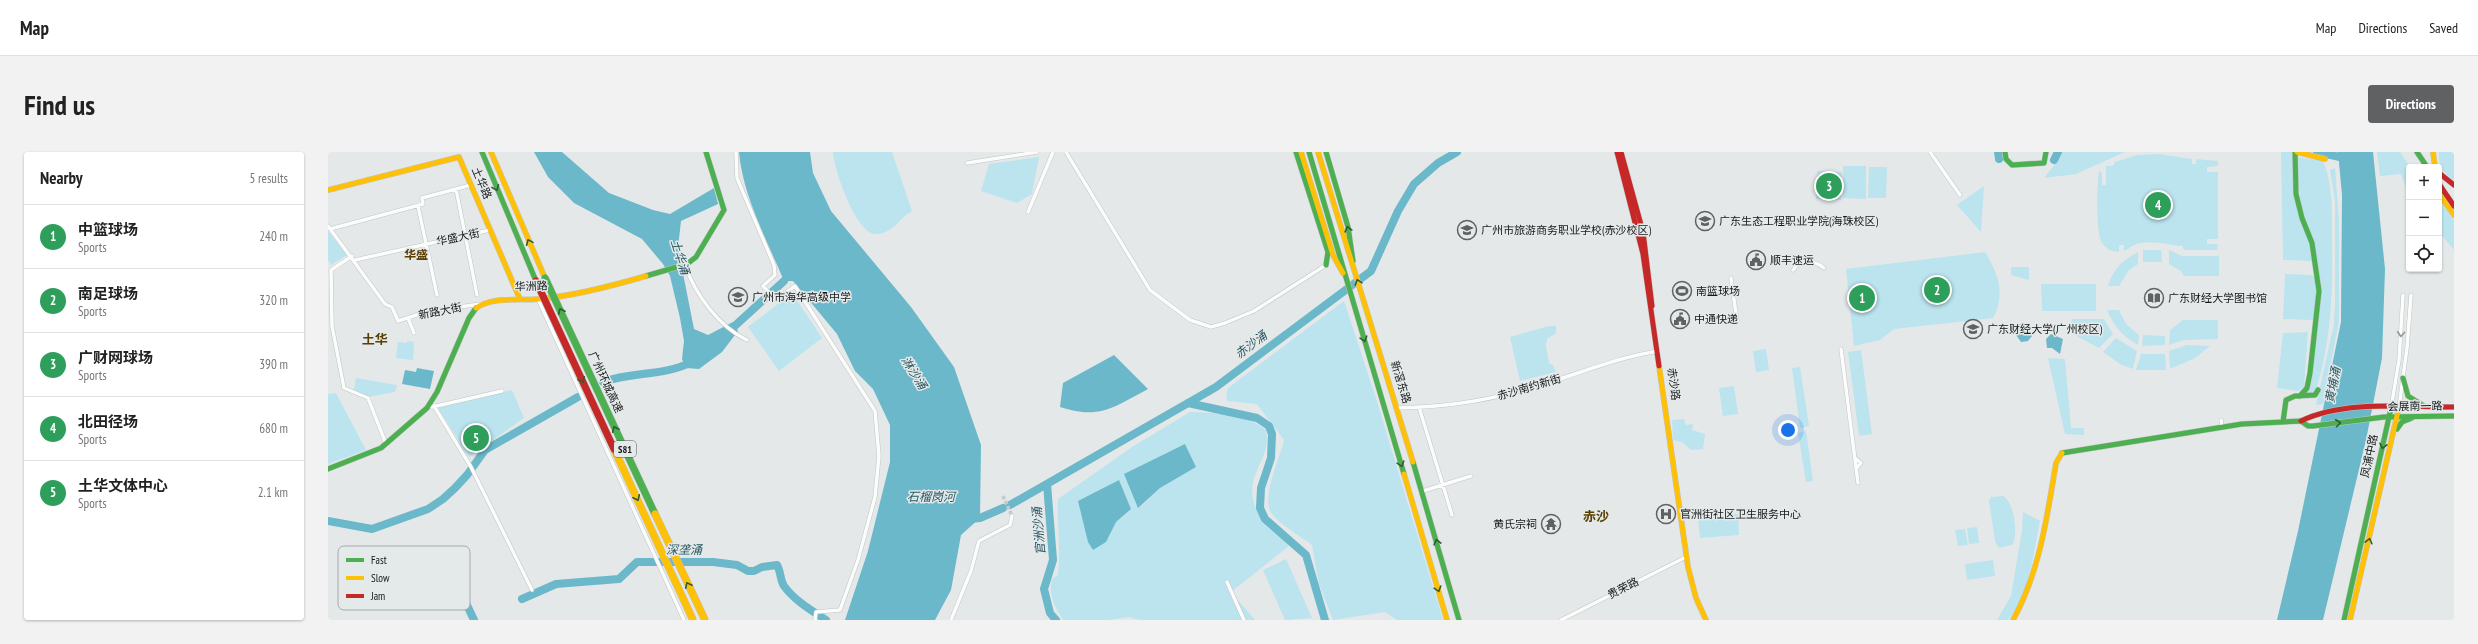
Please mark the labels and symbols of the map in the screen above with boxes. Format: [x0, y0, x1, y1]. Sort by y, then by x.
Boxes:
street label: 土华路 [469, 165, 495, 201]
pin: 3 [1816, 171, 1842, 201]
one-way arrow [492, 185, 500, 192]
pin: 4 [2145, 190, 2171, 220]
school or university icon: 广东生态工程职业学院(海珠校区) [1694, 210, 1716, 232]
place label: 广东生态工程职业学院(海珠校区) [1719, 214, 1879, 228]
school or university icon: 广州市旅游商务职业学校(赤沙校区) [1456, 219, 1478, 241]
place label: 广州市旅游商务职业学校(赤沙校区) [1481, 223, 1652, 237]
street label: 华盛大街 [435, 226, 481, 248]
one-way arrow [1345, 226, 1353, 233]
water label: 土华涌 [668, 237, 694, 278]
one-way arrow [526, 239, 534, 246]
district label: 华盛 [404, 247, 428, 262]
public building icon: 顺丰速运 [1745, 249, 1767, 271]
place label: 顺丰速运 [1770, 253, 1814, 267]
pin: 2 [1924, 275, 1950, 305]
street label: 华洲路 [514, 278, 548, 294]
one-way arrow [1354, 278, 1363, 285]
sports icon: 南篮球场 [1671, 280, 1693, 302]
pin: 1 [1849, 283, 1875, 313]
place label: 南篮球场 [1696, 284, 1740, 298]
school or university icon: 广州市海华高级中学 [727, 286, 749, 308]
library icon: 广东财经大学图书馆 [2143, 287, 2165, 309]
place label: 广州市海华高级中学 [752, 290, 851, 304]
place label: 广东财经大学图书馆 [2168, 291, 2267, 305]
street label: 新路大街 [417, 300, 463, 322]
one-way arrow [557, 308, 565, 315]
public building icon: 中通快递 [1669, 308, 1691, 330]
place label: 中通快递 [1694, 312, 1738, 326]
school or university icon: 广东财经大学(广州校区) [1962, 318, 1984, 340]
place label: 广东财经大学(广州校区) [1987, 322, 2103, 336]
water label: 赤沙涌 [1232, 327, 1271, 361]
district label: 土华 [362, 331, 388, 348]
one-way arrow [2396, 331, 2405, 337]
one-way arrow [1359, 336, 1368, 343]
street label: 广州环城高速 [586, 349, 626, 415]
water label: 淋沙涌 [899, 353, 931, 394]
street label: 新滘东路 [1388, 359, 1414, 405]
water label: 黄埔涌 [2322, 364, 2344, 404]
street label: 赤沙路 [1665, 367, 1683, 401]
street label: 赤沙南约新街 [1495, 371, 1563, 403]
one-way arrow [577, 375, 585, 383]
street label: 会展南一路 [2387, 399, 2443, 413]
one-way arrow [2335, 419, 2341, 428]
your location [1778, 420, 1798, 440]
pin: 5 [463, 423, 489, 453]
one-way arrow [612, 425, 620, 432]
street label: 凤浦中路 [2358, 433, 2380, 479]
road number: S81 [614, 441, 636, 457]
one-way arrow [2379, 443, 2387, 449]
one-way arrow [1396, 460, 1405, 467]
water label: 石榴岗河 [907, 489, 957, 504]
one-way arrow [632, 494, 640, 501]
hospital icon: 官洲街社区卫生服务中心 [1655, 503, 1677, 525]
water label: 官洲沙涌 [1029, 504, 1048, 556]
place label: 官洲街社区卫生服务中心 [1680, 507, 1801, 521]
district label: 赤沙 [1583, 508, 1609, 525]
temple icon: 黄氏宗祠 [1540, 513, 1562, 535]
place label: 黄氏宗祠 [1493, 517, 1537, 531]
one-way arrow [2364, 538, 2373, 545]
one-way arrow [1434, 539, 1442, 545]
water label: 深垄涌 [666, 542, 704, 557]
legend [338, 546, 470, 610]
text: Fast [371, 553, 387, 567]
text: Slow [371, 571, 390, 585]
street label: 贵荣路 [1605, 574, 1641, 602]
one-way arrow [685, 581, 693, 589]
one-way arrow [1433, 585, 1442, 592]
text: Jam [370, 589, 385, 603]

